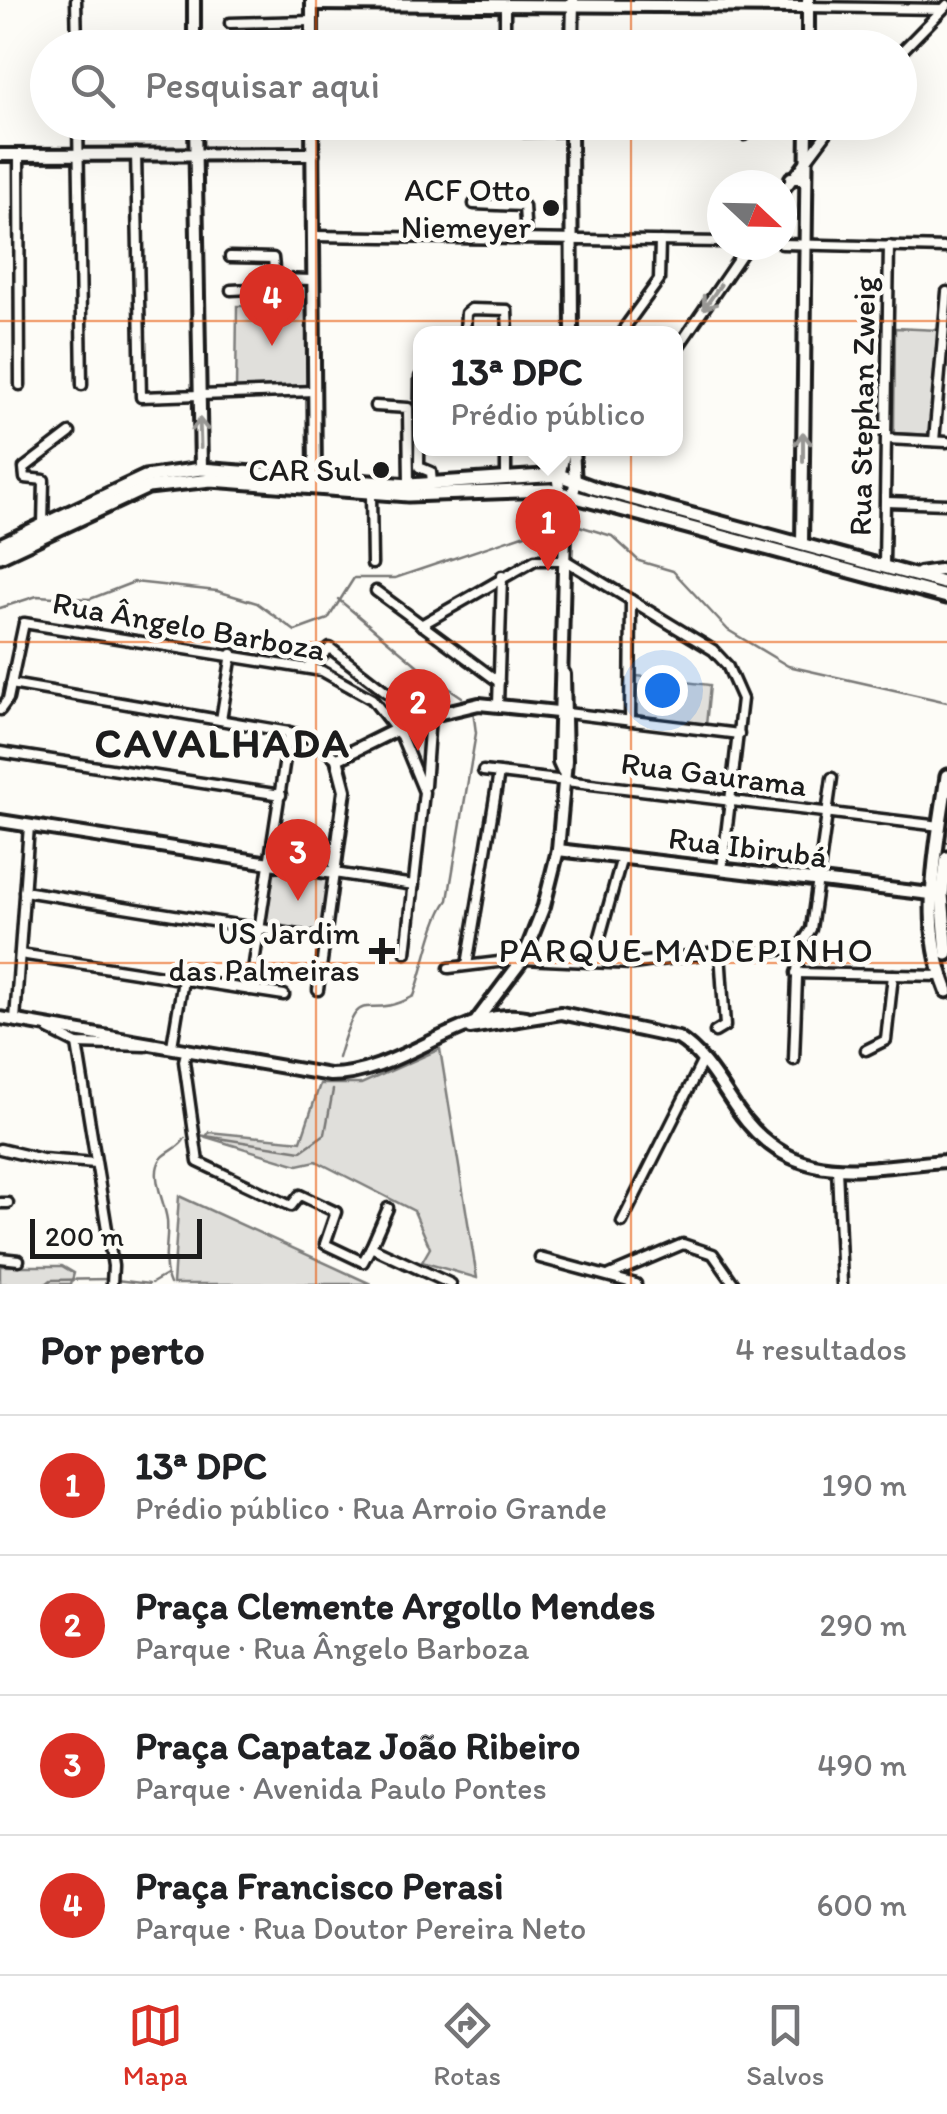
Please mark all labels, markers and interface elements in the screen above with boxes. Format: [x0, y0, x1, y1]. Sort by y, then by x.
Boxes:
search box [30, 30, 917, 140]
icon: search [65, 58, 120, 113]
text: Pesquisar aqui [145, 62, 380, 108]
north arrow [707, 170, 797, 260]
place label: ACF Otto Niemeyer [401, 171, 531, 246]
marker: ACF Otto Niemeyer [540, 197, 562, 219]
pin: 4 [240, 264, 304, 346]
street label: Rua Stephan Zweig [841, 275, 883, 536]
one-way arrow [702, 283, 723, 311]
popup [413, 326, 683, 456]
text: 13ª DPC [451, 349, 583, 395]
text: Prédio público [451, 395, 645, 433]
one-way arrow [191, 418, 210, 450]
one-way arrow [794, 432, 812, 464]
place label: CAR Sul [248, 451, 361, 489]
marker: CAR Sul [370, 459, 392, 481]
pin: 1 [516, 488, 580, 571]
street label: Rua Ângelo Barboza [50, 583, 329, 669]
your location [637, 665, 688, 716]
pin: 2 [386, 668, 450, 751]
district label: CAVALHADA [95, 717, 351, 768]
street label: Rua Gaurama [619, 744, 810, 804]
pin: 3 [266, 818, 330, 901]
street label: Rua Ibirubá [666, 818, 830, 876]
place label: US Jardim das Palmeiras [168, 914, 360, 989]
district label: PARQUE MADEPINHO [499, 929, 875, 971]
marker: US Jardim das Palmeiras [369, 938, 395, 964]
scale bar [30, 1214, 202, 1258]
text: 200 m [45, 1219, 124, 1253]
text: Por perto [40, 1324, 205, 1375]
text: 4 resultados [735, 1330, 907, 1368]
text: 13ª DPC [135, 1443, 267, 1489]
text: 1 [65, 1466, 80, 1504]
text: 190 m [822, 1466, 907, 1504]
text: Prédio público · Rua Arroio Grande [135, 1489, 607, 1527]
text: Praça Clemente Argollo Mendes [135, 1583, 655, 1629]
text: 2 [64, 1606, 81, 1644]
text: 290 m [820, 1606, 907, 1644]
text: Parque · Rua Ângelo Barboza [135, 1629, 529, 1667]
text: Praça Capataz João Ribeiro [135, 1723, 580, 1769]
text: 3 [64, 1746, 81, 1784]
text: 490 m [817, 1746, 907, 1784]
text: Parque · Avenida Paulo Pontes [135, 1769, 547, 1807]
text: Praça Francisco Perasi [135, 1863, 504, 1909]
text: 4 [63, 1886, 82, 1924]
text: 600 m [817, 1886, 907, 1924]
text: Parque · Rua Doutor Pereira Neto [135, 1909, 586, 1947]
tab: Mapa [123, 1998, 188, 2092]
tab: Rotas [433, 1998, 501, 2092]
tab: Salvos [746, 1998, 824, 2092]

